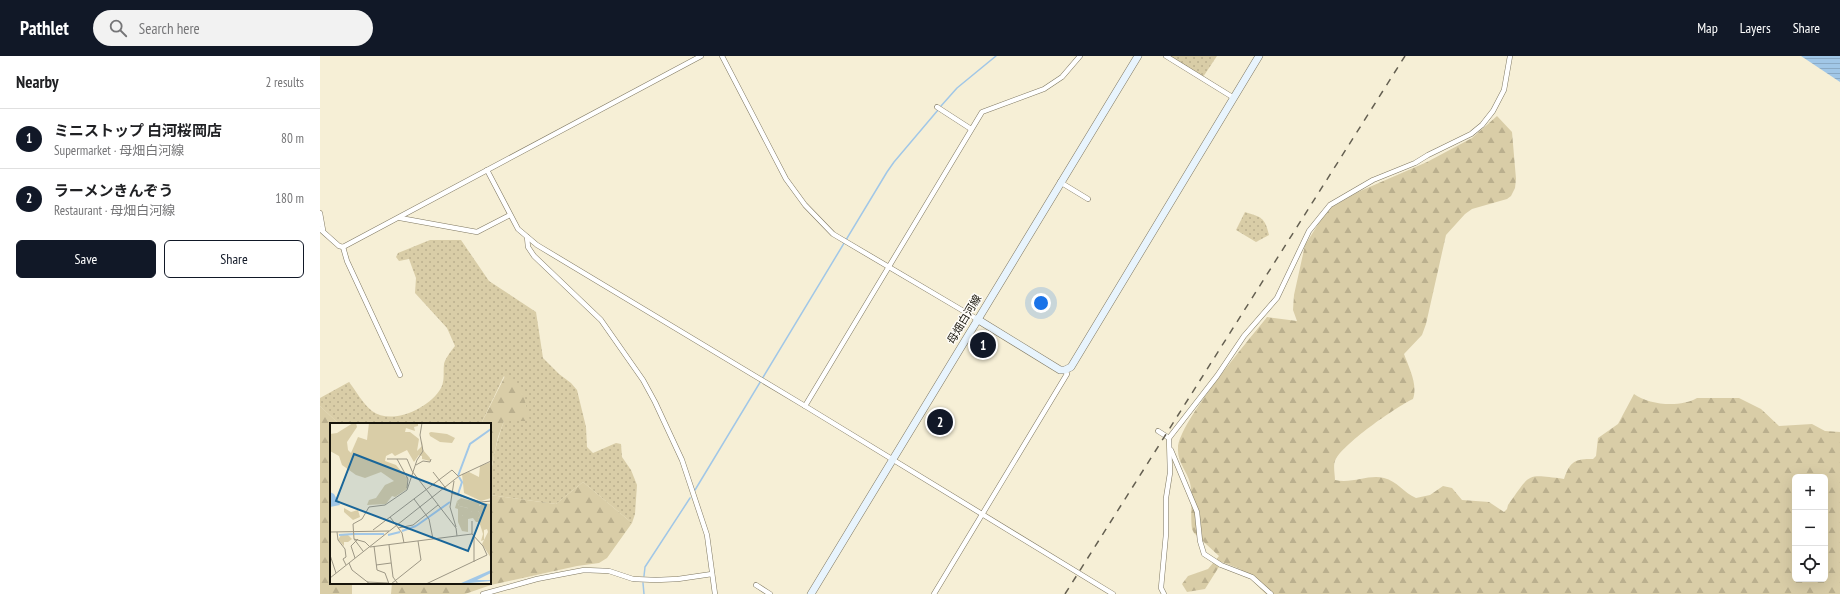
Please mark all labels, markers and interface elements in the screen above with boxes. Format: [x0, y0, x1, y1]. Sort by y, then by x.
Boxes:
search box [93, 10, 373, 46]
text: Pathlet [20, 16, 69, 40]
icon: search [107, 17, 129, 39]
text: Search here [139, 19, 200, 38]
text: Map [1697, 19, 1718, 37]
text: Layers [1740, 19, 1771, 37]
text: Share [1793, 19, 1820, 37]
text: Nearby [16, 71, 59, 93]
text: 2 results [265, 74, 304, 91]
text: ミニストップ 白河桜岡店 [54, 121, 222, 140]
text: 1 [26, 130, 32, 147]
text: 80 m [281, 130, 304, 147]
text: Supermarket · 母畑白河線 [54, 142, 184, 159]
text: ラーメンきんぞう [54, 181, 173, 200]
text: 2 [26, 190, 32, 207]
text: 180 m [275, 190, 304, 207]
text: Restaurant · 母畑白河線 [54, 202, 175, 219]
button: Save [16, 240, 156, 278]
button: Share [164, 240, 304, 278]
street label: 母畑白河線 [944, 292, 984, 346]
your location [1031, 293, 1051, 313]
pin: 1 [970, 330, 996, 360]
pin: 2 [927, 407, 953, 437]
inset map [330, 423, 491, 584]
map controls [1792, 474, 1828, 582]
button: + [1792, 474, 1828, 510]
button: − [1792, 510, 1828, 546]
button: locate [1792, 546, 1828, 582]

